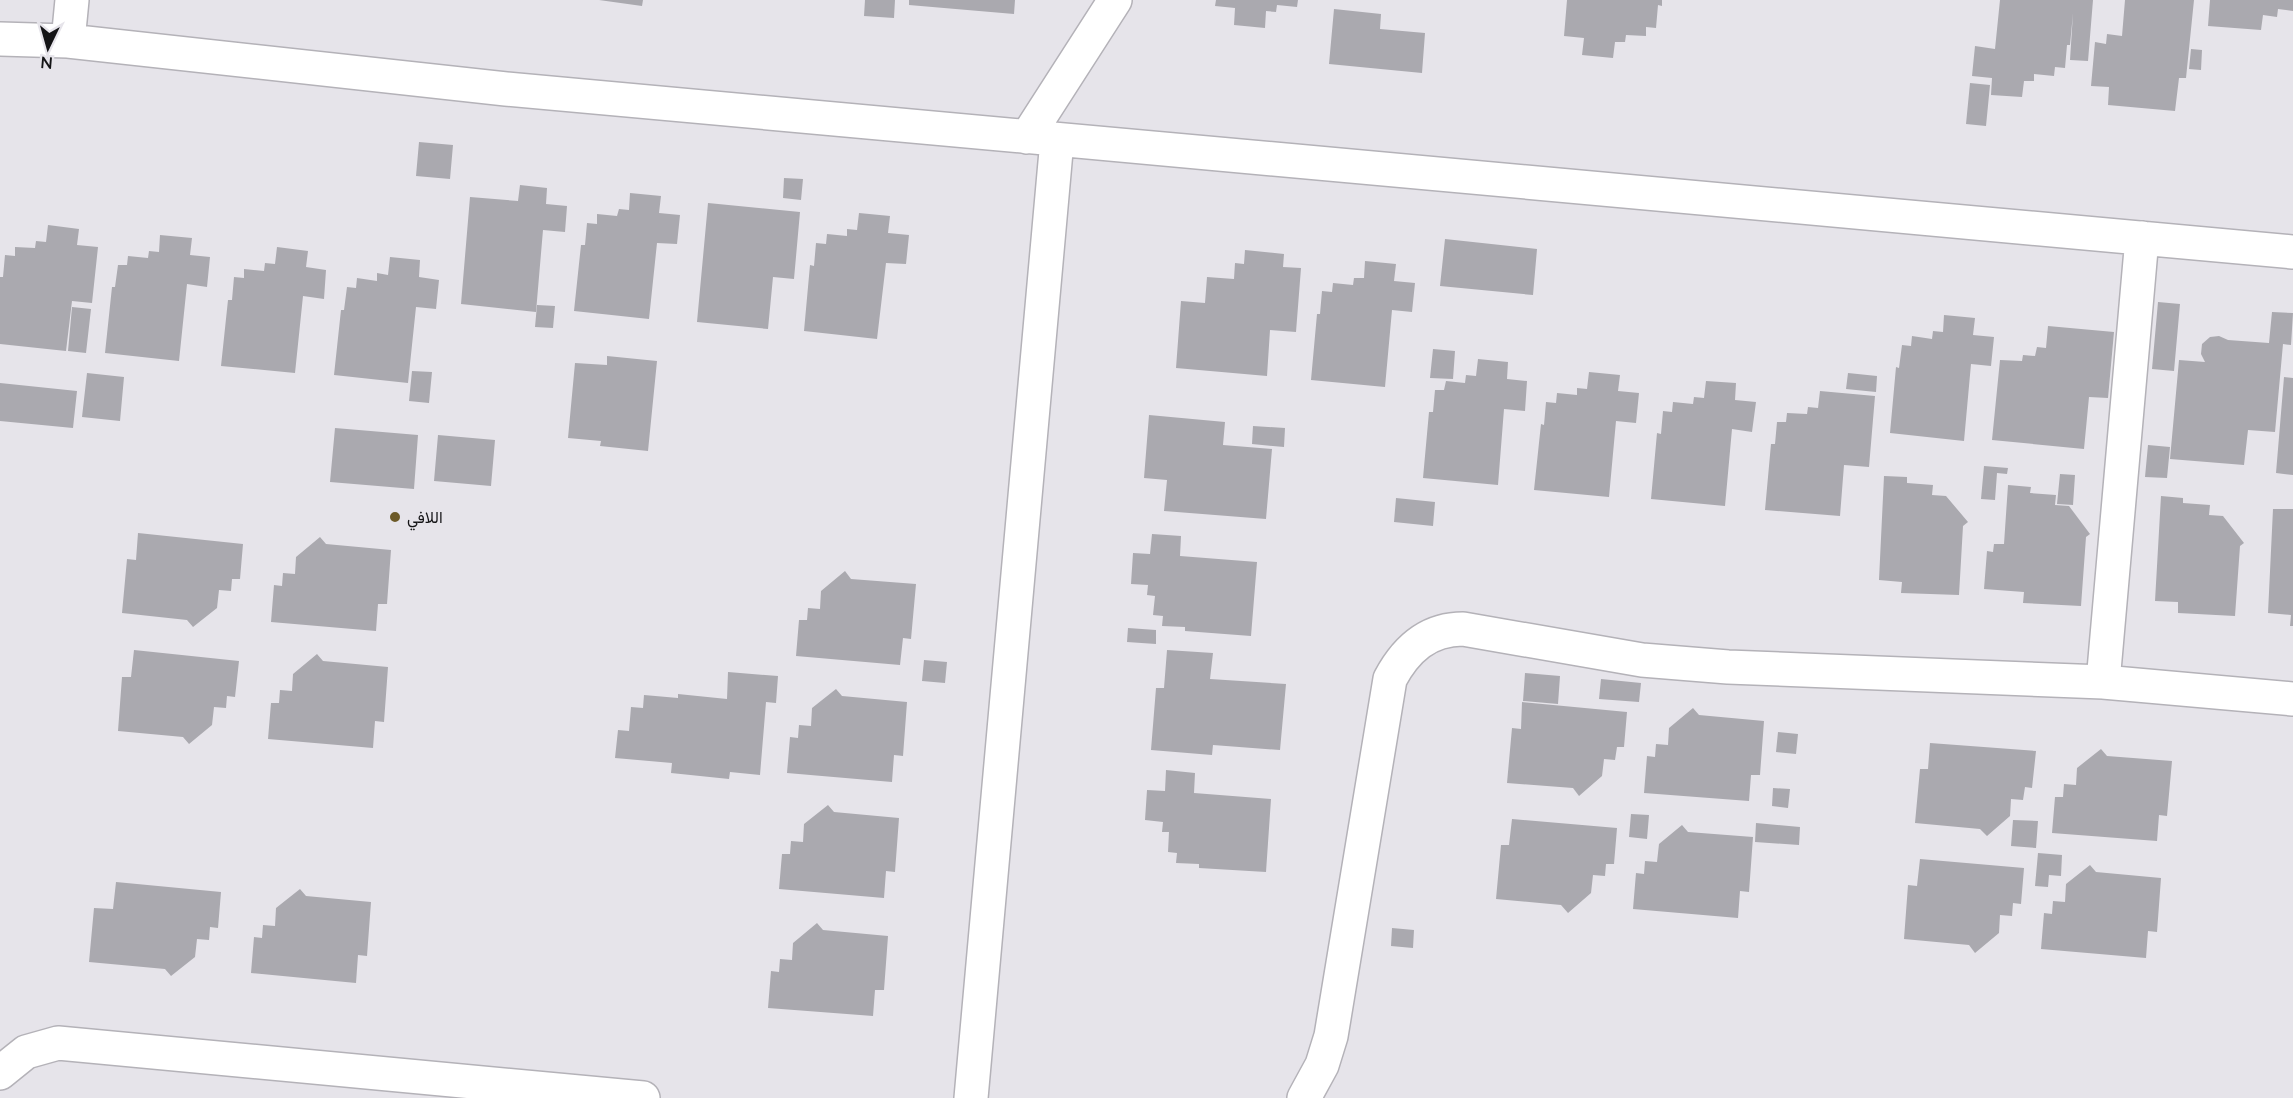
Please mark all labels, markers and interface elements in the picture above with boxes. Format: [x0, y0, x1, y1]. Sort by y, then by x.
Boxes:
north arrow [18, 18, 78, 78]
text: N [40, 53, 54, 73]
place label: اللافي [407, 507, 443, 531]
marker: اللافي [388, 510, 402, 524]

